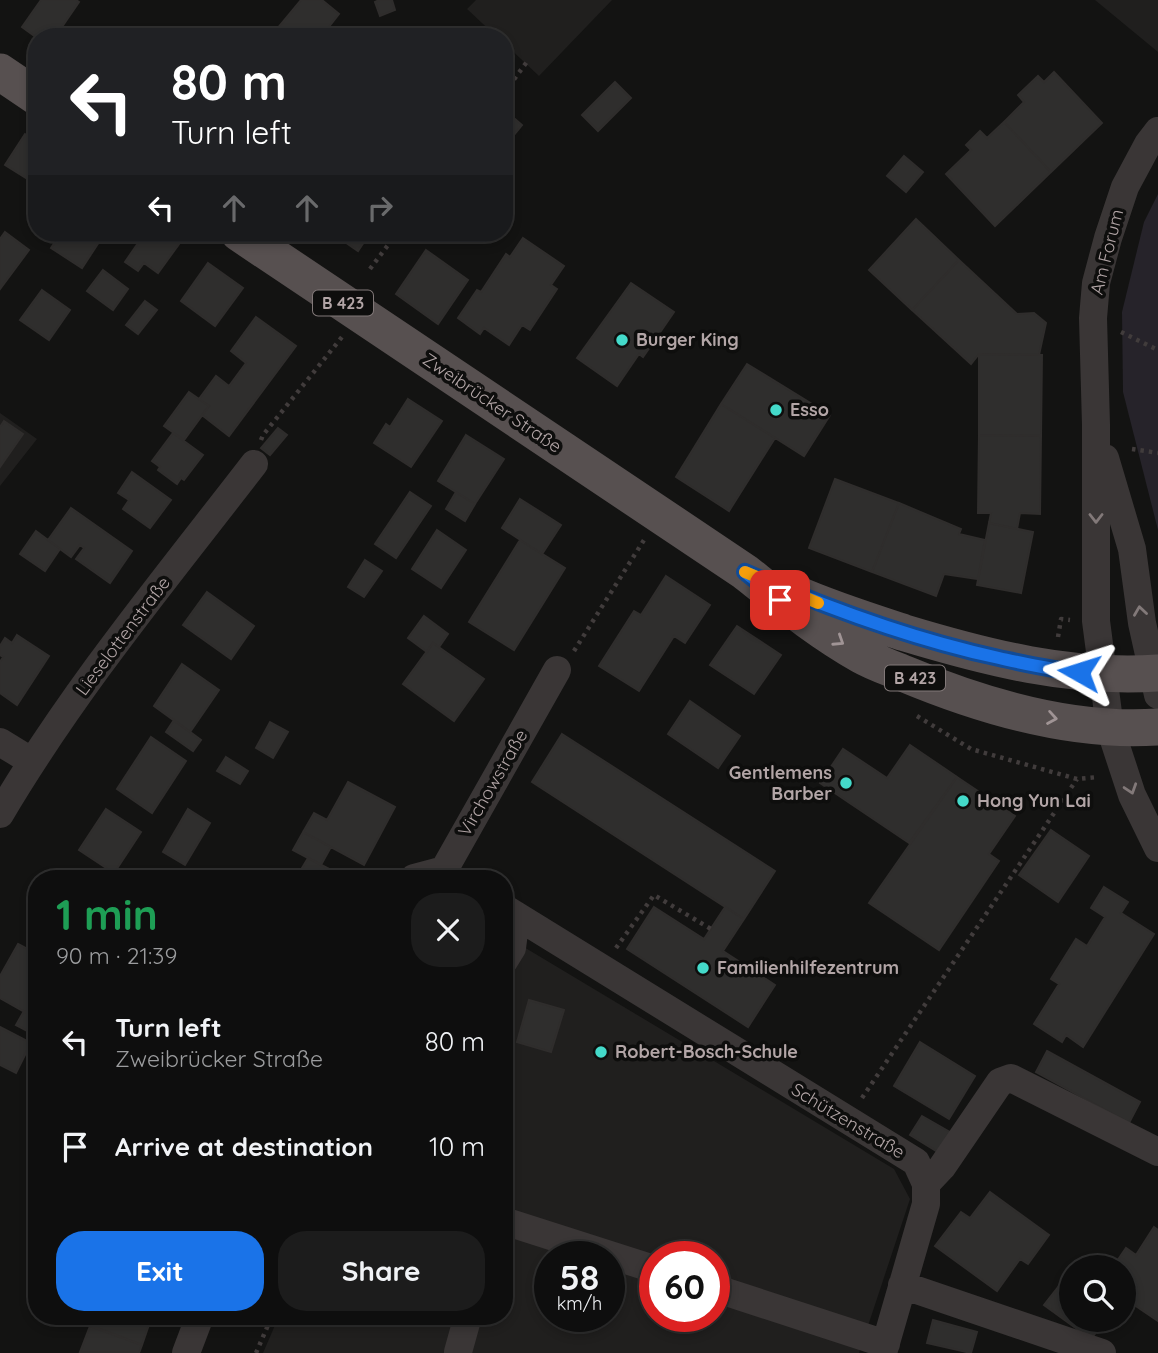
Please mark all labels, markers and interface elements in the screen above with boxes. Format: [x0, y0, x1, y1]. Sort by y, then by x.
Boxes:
text: 80 m [171, 51, 287, 112]
icon: left [56, 56, 147, 147]
text: Turn left [171, 112, 292, 152]
icon: left [142, 189, 180, 227]
icon: ahead [215, 189, 253, 227]
icon: ahead [288, 189, 326, 227]
icon: right [361, 189, 399, 227]
street label: Am Forum [1085, 207, 1128, 297]
road number: B 423 [313, 290, 373, 316]
place label: Burger King [636, 328, 739, 351]
marker: Burger King [614, 332, 630, 348]
street label: Zweibrücker Straße [418, 348, 566, 458]
place label: Esso [790, 398, 829, 421]
marker: Esso [768, 402, 784, 418]
one-way arrow [1088, 513, 1104, 524]
pin [750, 570, 810, 630]
street label: Lieselottenstraße [70, 572, 175, 700]
icon: arrive [761, 581, 799, 619]
one-way arrow [1133, 605, 1148, 617]
one-way arrow [832, 633, 845, 646]
position arrow [1042, 635, 1116, 709]
road number: B 423 [885, 666, 945, 691]
one-way arrow [1046, 710, 1058, 725]
street label: Virchowstraße [453, 725, 532, 840]
place label: Gentlemens Barber [729, 761, 832, 805]
marker: Gentlemens Barber [838, 775, 854, 791]
one-way arrow [1123, 783, 1137, 795]
place label: Hong Yun Lai [977, 789, 1091, 812]
marker: Hong Yun Lai [955, 793, 971, 809]
text: 1 min [56, 888, 158, 941]
button: close [411, 893, 485, 967]
text: 90 m · 21:39 [56, 941, 177, 970]
place label: Familienhilfezentrum [717, 956, 899, 979]
marker: Familienhilfezentrum [695, 960, 711, 976]
text: Turn left [115, 1011, 222, 1044]
icon: left [56, 1023, 94, 1061]
text: 80 m [425, 1025, 485, 1058]
place label: Robert-Bosch-Schule [615, 1040, 798, 1063]
text: Zweibrücker Straße [115, 1044, 323, 1073]
marker: Robert-Bosch-Schule [593, 1044, 609, 1060]
street label: Schützenstraße [787, 1078, 909, 1163]
icon: arrive [56, 1128, 94, 1166]
text: Arrive at destination [115, 1130, 373, 1163]
text: 10 m [429, 1130, 485, 1163]
button: Exit [56, 1231, 264, 1311]
button: Share [278, 1231, 485, 1311]
speed limit sign: 60 [639, 1241, 730, 1332]
text: 58 [560, 1255, 599, 1299]
map controls [1059, 1255, 1136, 1332]
button: search [1059, 1255, 1136, 1332]
text: km/h [557, 1292, 602, 1315]

